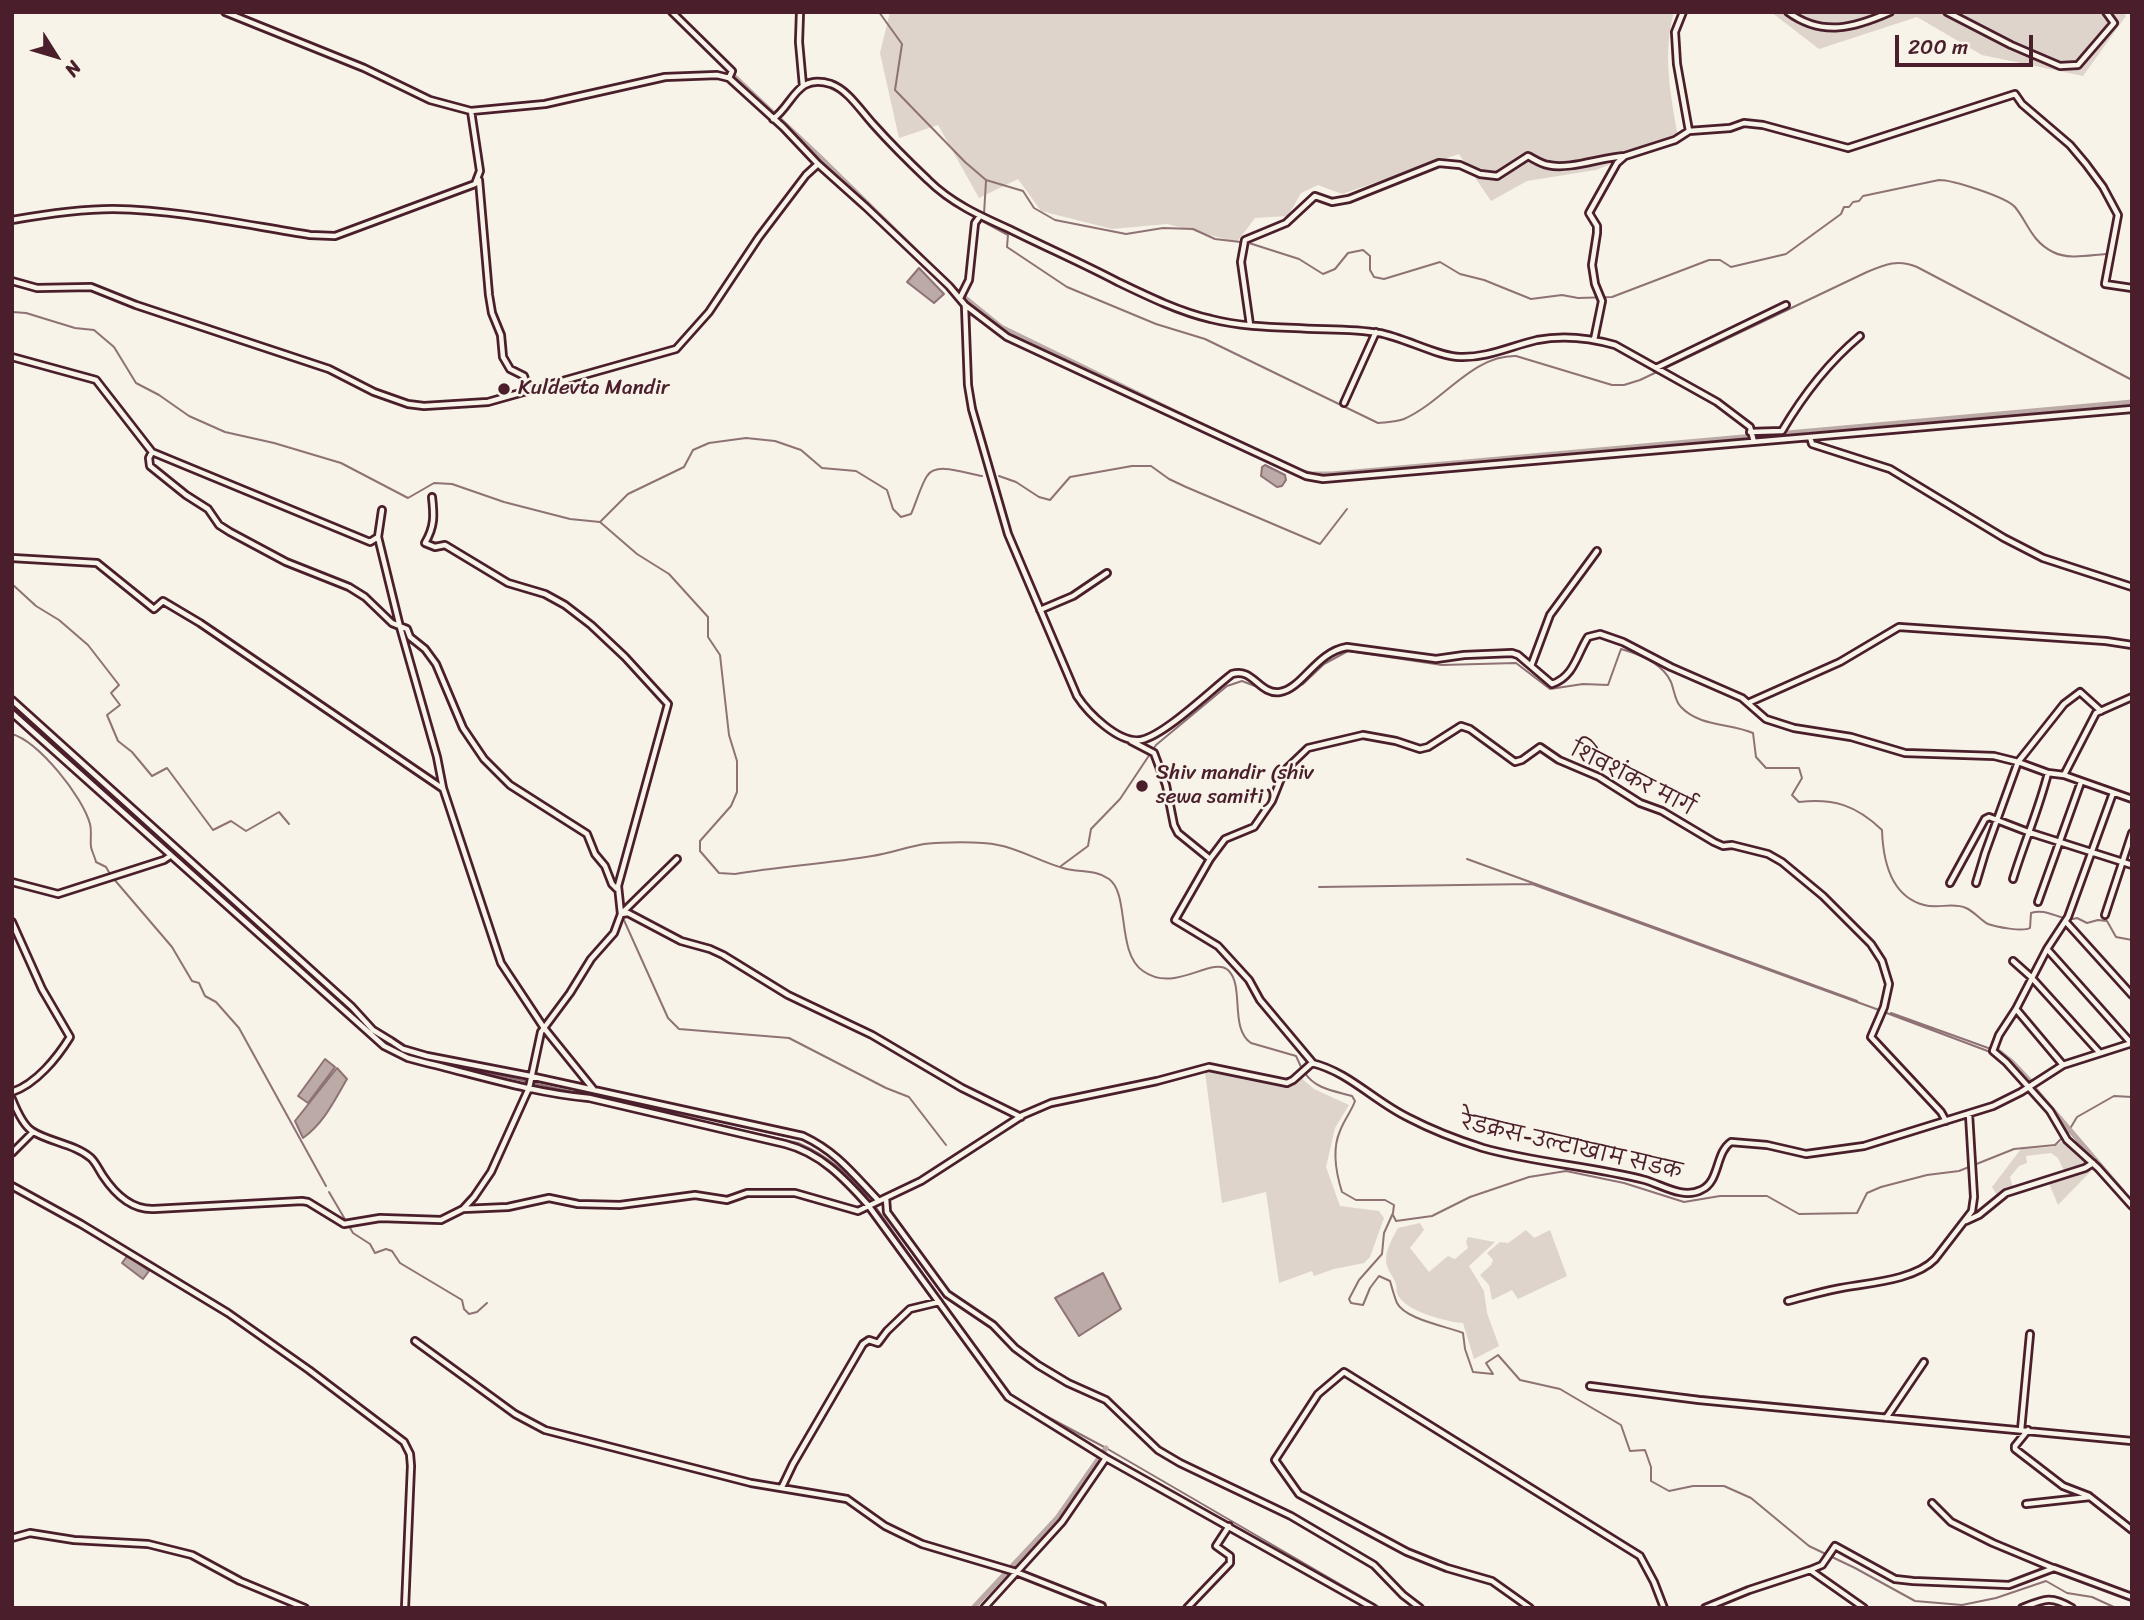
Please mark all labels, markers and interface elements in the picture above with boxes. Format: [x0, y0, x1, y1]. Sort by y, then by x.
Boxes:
north arrow [21, 21, 91, 91]
scale bar [1899, 21, 2037, 65]
text: 200 m [1908, 28, 1968, 66]
text: N [56, 54, 90, 84]
place label: Kuldevta Mandir [518, 376, 669, 402]
marker: Kuldevta Mandir [496, 381, 512, 397]
street label: शिवशंकर मार्ग [1566, 738, 1698, 822]
place label: Shiv mandir (shiv sewa samiti) [1156, 761, 1314, 811]
marker: Shiv mandir (shiv sewa samiti) [1134, 778, 1150, 794]
street label: रेडक्रस-उल्टाखाम सडक [1458, 1110, 1684, 1186]

